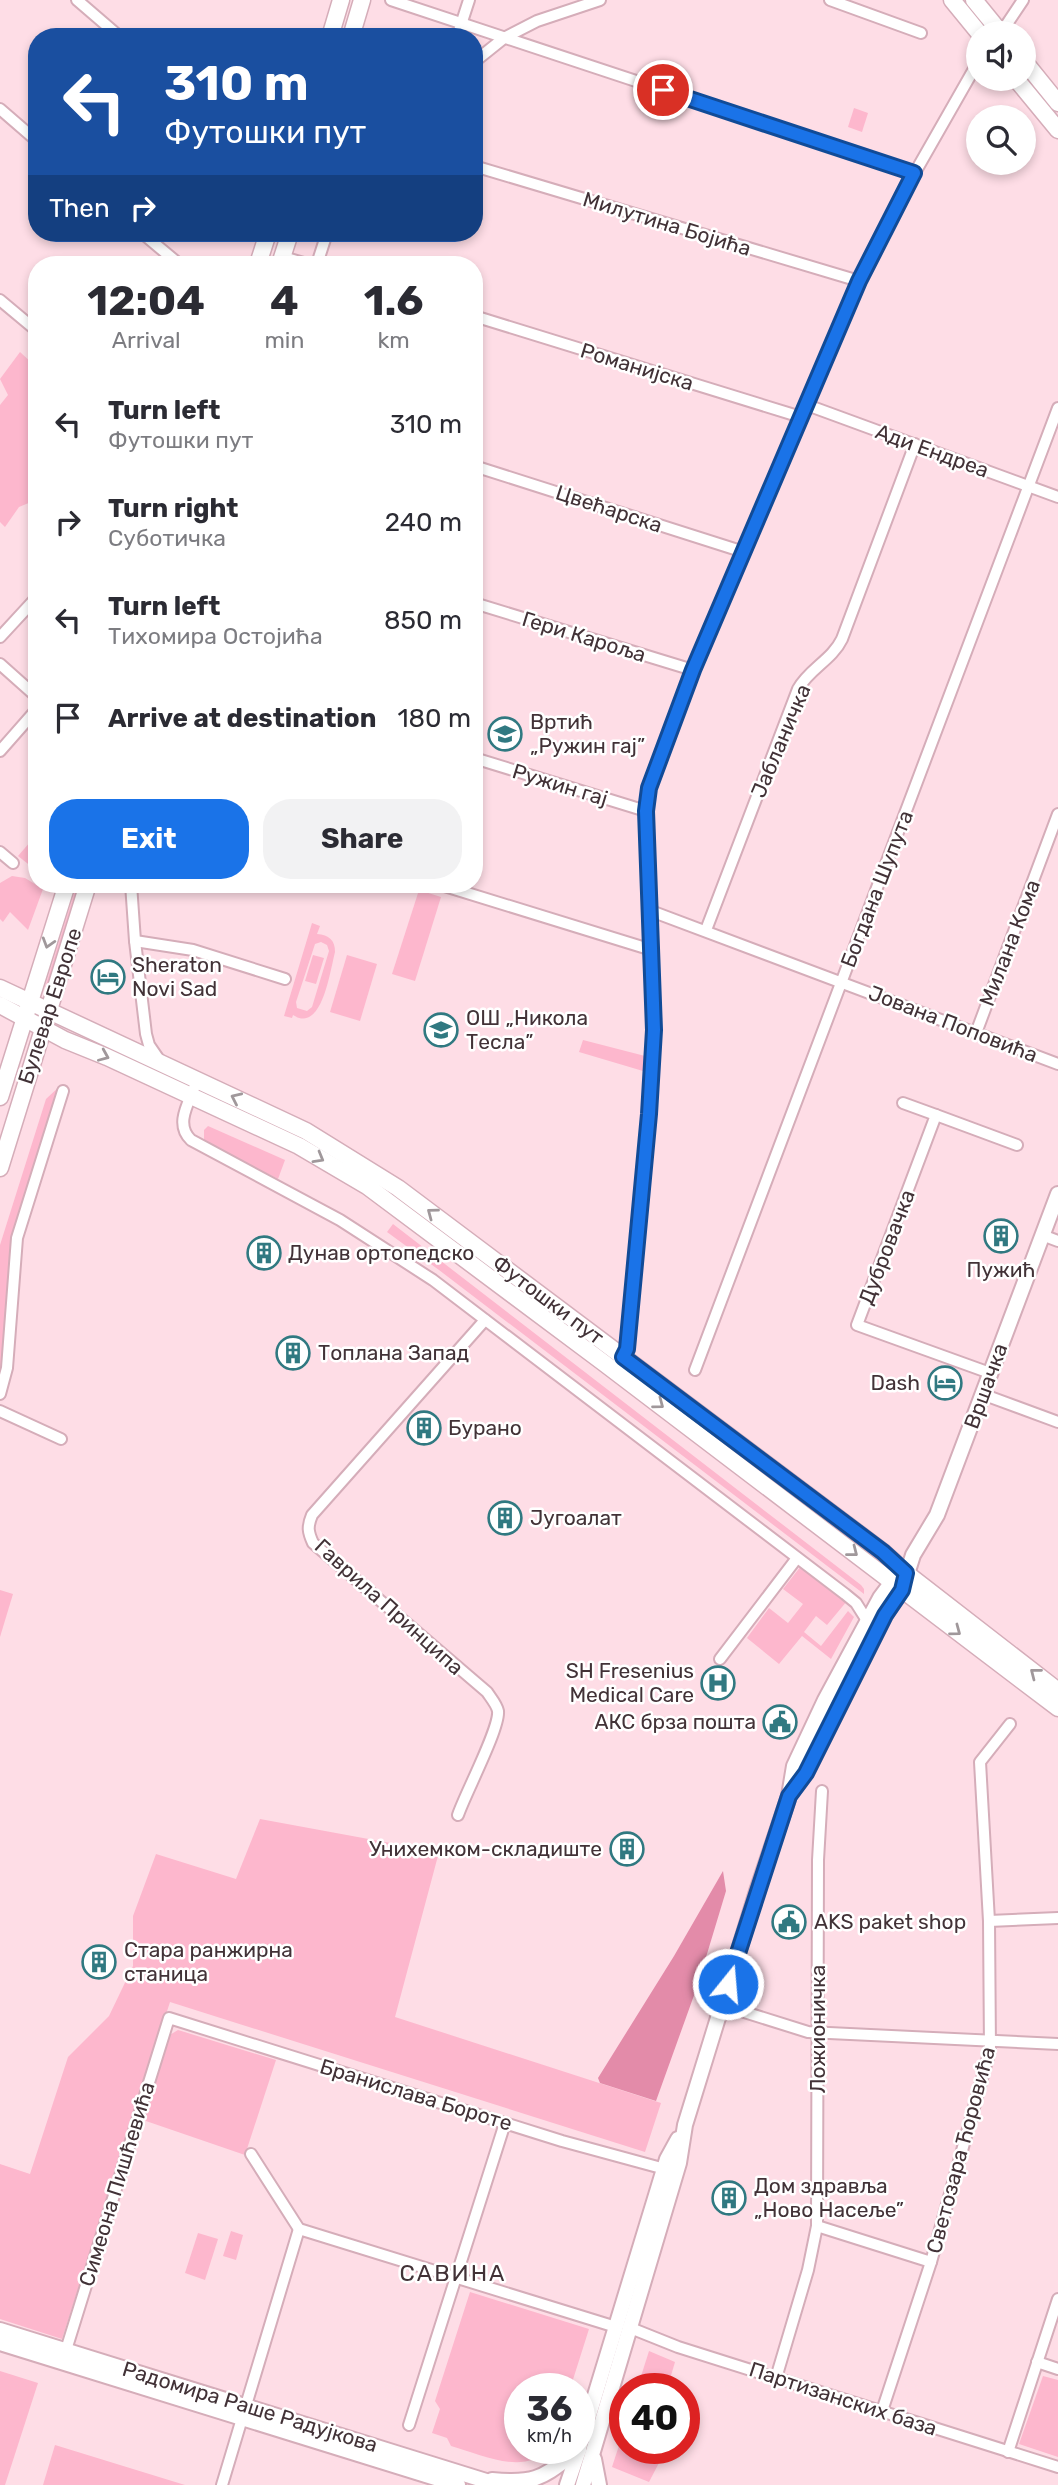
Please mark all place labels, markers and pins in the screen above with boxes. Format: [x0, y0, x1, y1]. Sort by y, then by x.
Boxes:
pin [633, 60, 693, 120]
place label: Вртић „Ружин гај” [530, 709, 645, 758]
school or university icon: Вртић „Ружин гај” [486, 715, 524, 753]
place label: Sheraton Novi Sad [132, 952, 222, 1001]
hotel icon: Sheraton Novi Sad [89, 958, 127, 996]
place label: ОШ „Никола Тесла” [466, 1005, 588, 1054]
school or university icon: ОШ „Никола Тесла” [422, 1011, 460, 1049]
building icon: Пужић [982, 1217, 1020, 1255]
building icon: Дунав ортопедско [245, 1234, 283, 1272]
place label: Дунав ортопедско [288, 1240, 474, 1265]
place label: Пужић [966, 1257, 1036, 1282]
building icon: Топлана Запад [274, 1334, 312, 1372]
place label: Топлана Запад [318, 1340, 469, 1365]
hotel icon: Dash [926, 1364, 964, 1402]
place label: Dash [870, 1370, 920, 1395]
building icon: Бурано [405, 1409, 443, 1447]
place label: Бурано [448, 1415, 522, 1440]
building icon: Југоалат [486, 1499, 524, 1537]
place label: Југоалат [530, 1505, 622, 1530]
place label: SH Fresenius Medical Care [566, 1658, 694, 1707]
hospital icon: SH Fresenius Medical Care [699, 1664, 737, 1702]
public building icon: АКС брза пошта [761, 1703, 799, 1741]
place label: АКС брза пошта [595, 1709, 756, 1734]
building icon: Унихемком-складиште [608, 1830, 646, 1868]
place label: Унихемком-складиште [369, 1836, 602, 1861]
public building icon: AKS paket shop [770, 1903, 808, 1941]
place label: AKS paket shop [814, 1909, 966, 1934]
place label: Стара ранжирна станица [124, 1937, 293, 1986]
building icon: Стара ранжирна станица [80, 1943, 118, 1981]
place label: Дом здравља „Ново Насеље” [754, 2173, 904, 2222]
building icon: Дом здравља „Ново Насеље” [710, 2179, 748, 2217]

